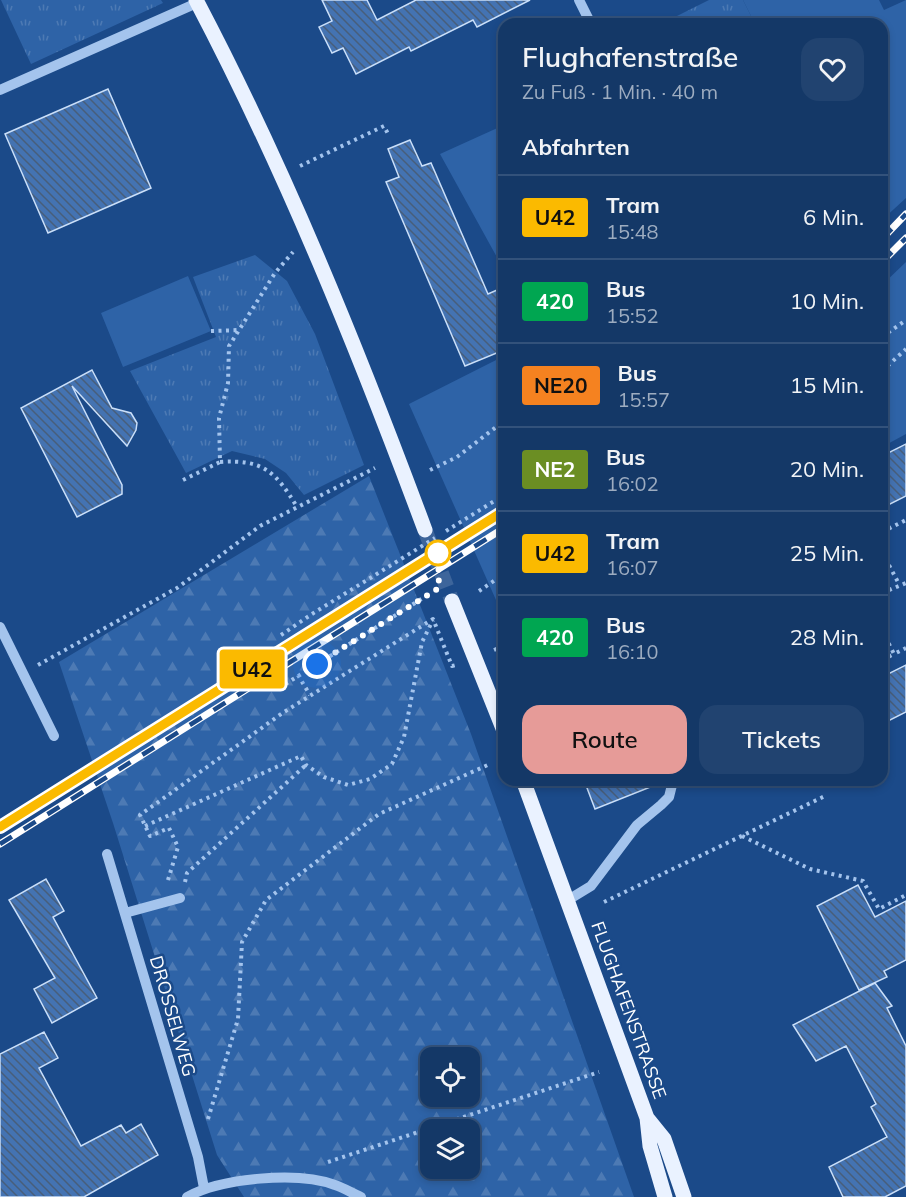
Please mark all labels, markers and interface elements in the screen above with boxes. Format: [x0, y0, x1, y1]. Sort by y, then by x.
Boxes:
button: heart [801, 38, 864, 101]
text: Flughafenstraße [522, 39, 738, 74]
text: Zu Fuß · 1 Min. · 40 m [522, 79, 718, 104]
text: Abfahrten [522, 133, 630, 161]
text: Tram [606, 191, 660, 219]
text: 6 Min. [803, 203, 864, 231]
text: U42 [535, 204, 575, 230]
text: 15:48 [606, 219, 659, 244]
text: Bus [606, 275, 645, 303]
text: 10 Min. [790, 287, 864, 315]
text: 420 [536, 288, 574, 314]
text: 15:52 [606, 303, 659, 328]
text: Bus [618, 359, 657, 387]
text: 15 Min. [790, 371, 864, 399]
text: NE20 [534, 372, 588, 398]
text: 15:57 [618, 387, 670, 412]
text: Bus [606, 443, 645, 471]
text: 20 Min. [790, 455, 864, 483]
text: NE2 [535, 456, 575, 482]
text: 16:02 [606, 471, 659, 496]
text: Tram [606, 527, 660, 555]
text: 25 Min. [790, 539, 864, 567]
unlabelled marker [425, 540, 451, 566]
text: U42 [535, 540, 575, 566]
text: 16:07 [606, 555, 659, 580]
text: Bus [606, 611, 645, 639]
text: 28 Min. [790, 623, 864, 651]
text: 420 [536, 624, 574, 650]
text: 16:10 [606, 639, 659, 664]
your location [302, 649, 332, 679]
line badge: U42 [218, 650, 286, 688]
text: U42 [232, 656, 272, 682]
button: Route [522, 705, 687, 774]
button: Tickets [699, 705, 864, 774]
street label: FLUGHAFENSTRASSE [586, 918, 672, 1102]
street label: DROSSELWEG [145, 953, 201, 1079]
map controls [420, 1047, 480, 1179]
button: locate [420, 1047, 480, 1107]
button: layers [420, 1119, 480, 1179]

